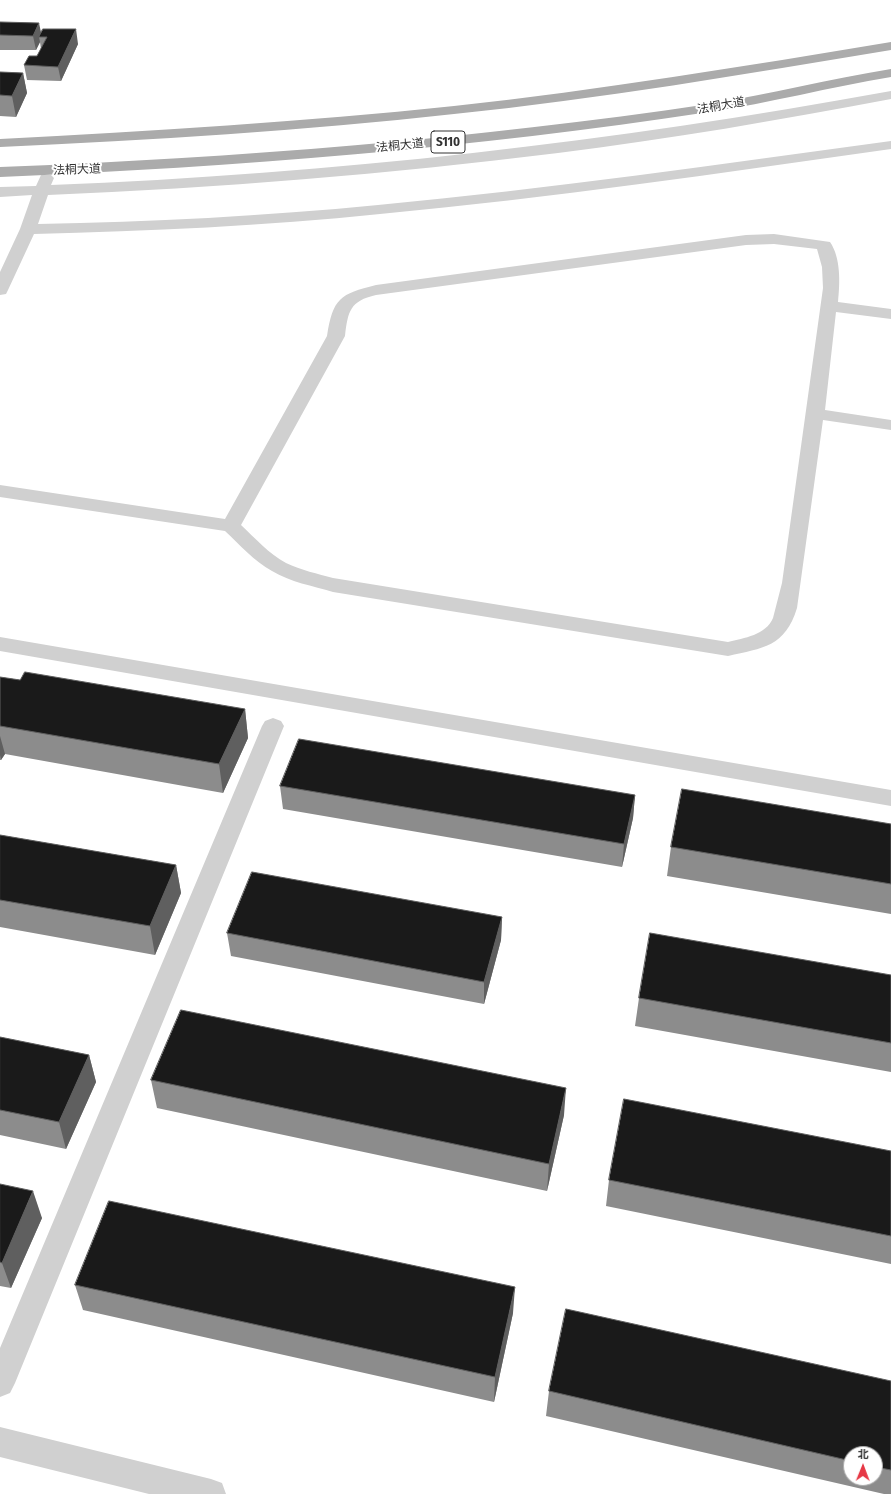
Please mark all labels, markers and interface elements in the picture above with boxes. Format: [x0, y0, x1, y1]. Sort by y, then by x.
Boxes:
street label: 法桐大道 [696, 95, 746, 117]
road number: S110 [431, 131, 465, 153]
street label: 法桐大道 [375, 136, 425, 156]
street label: 法桐大道 [53, 162, 101, 178]
north arrow [843, 1446, 883, 1486]
text: 北 [858, 1448, 869, 1461]

